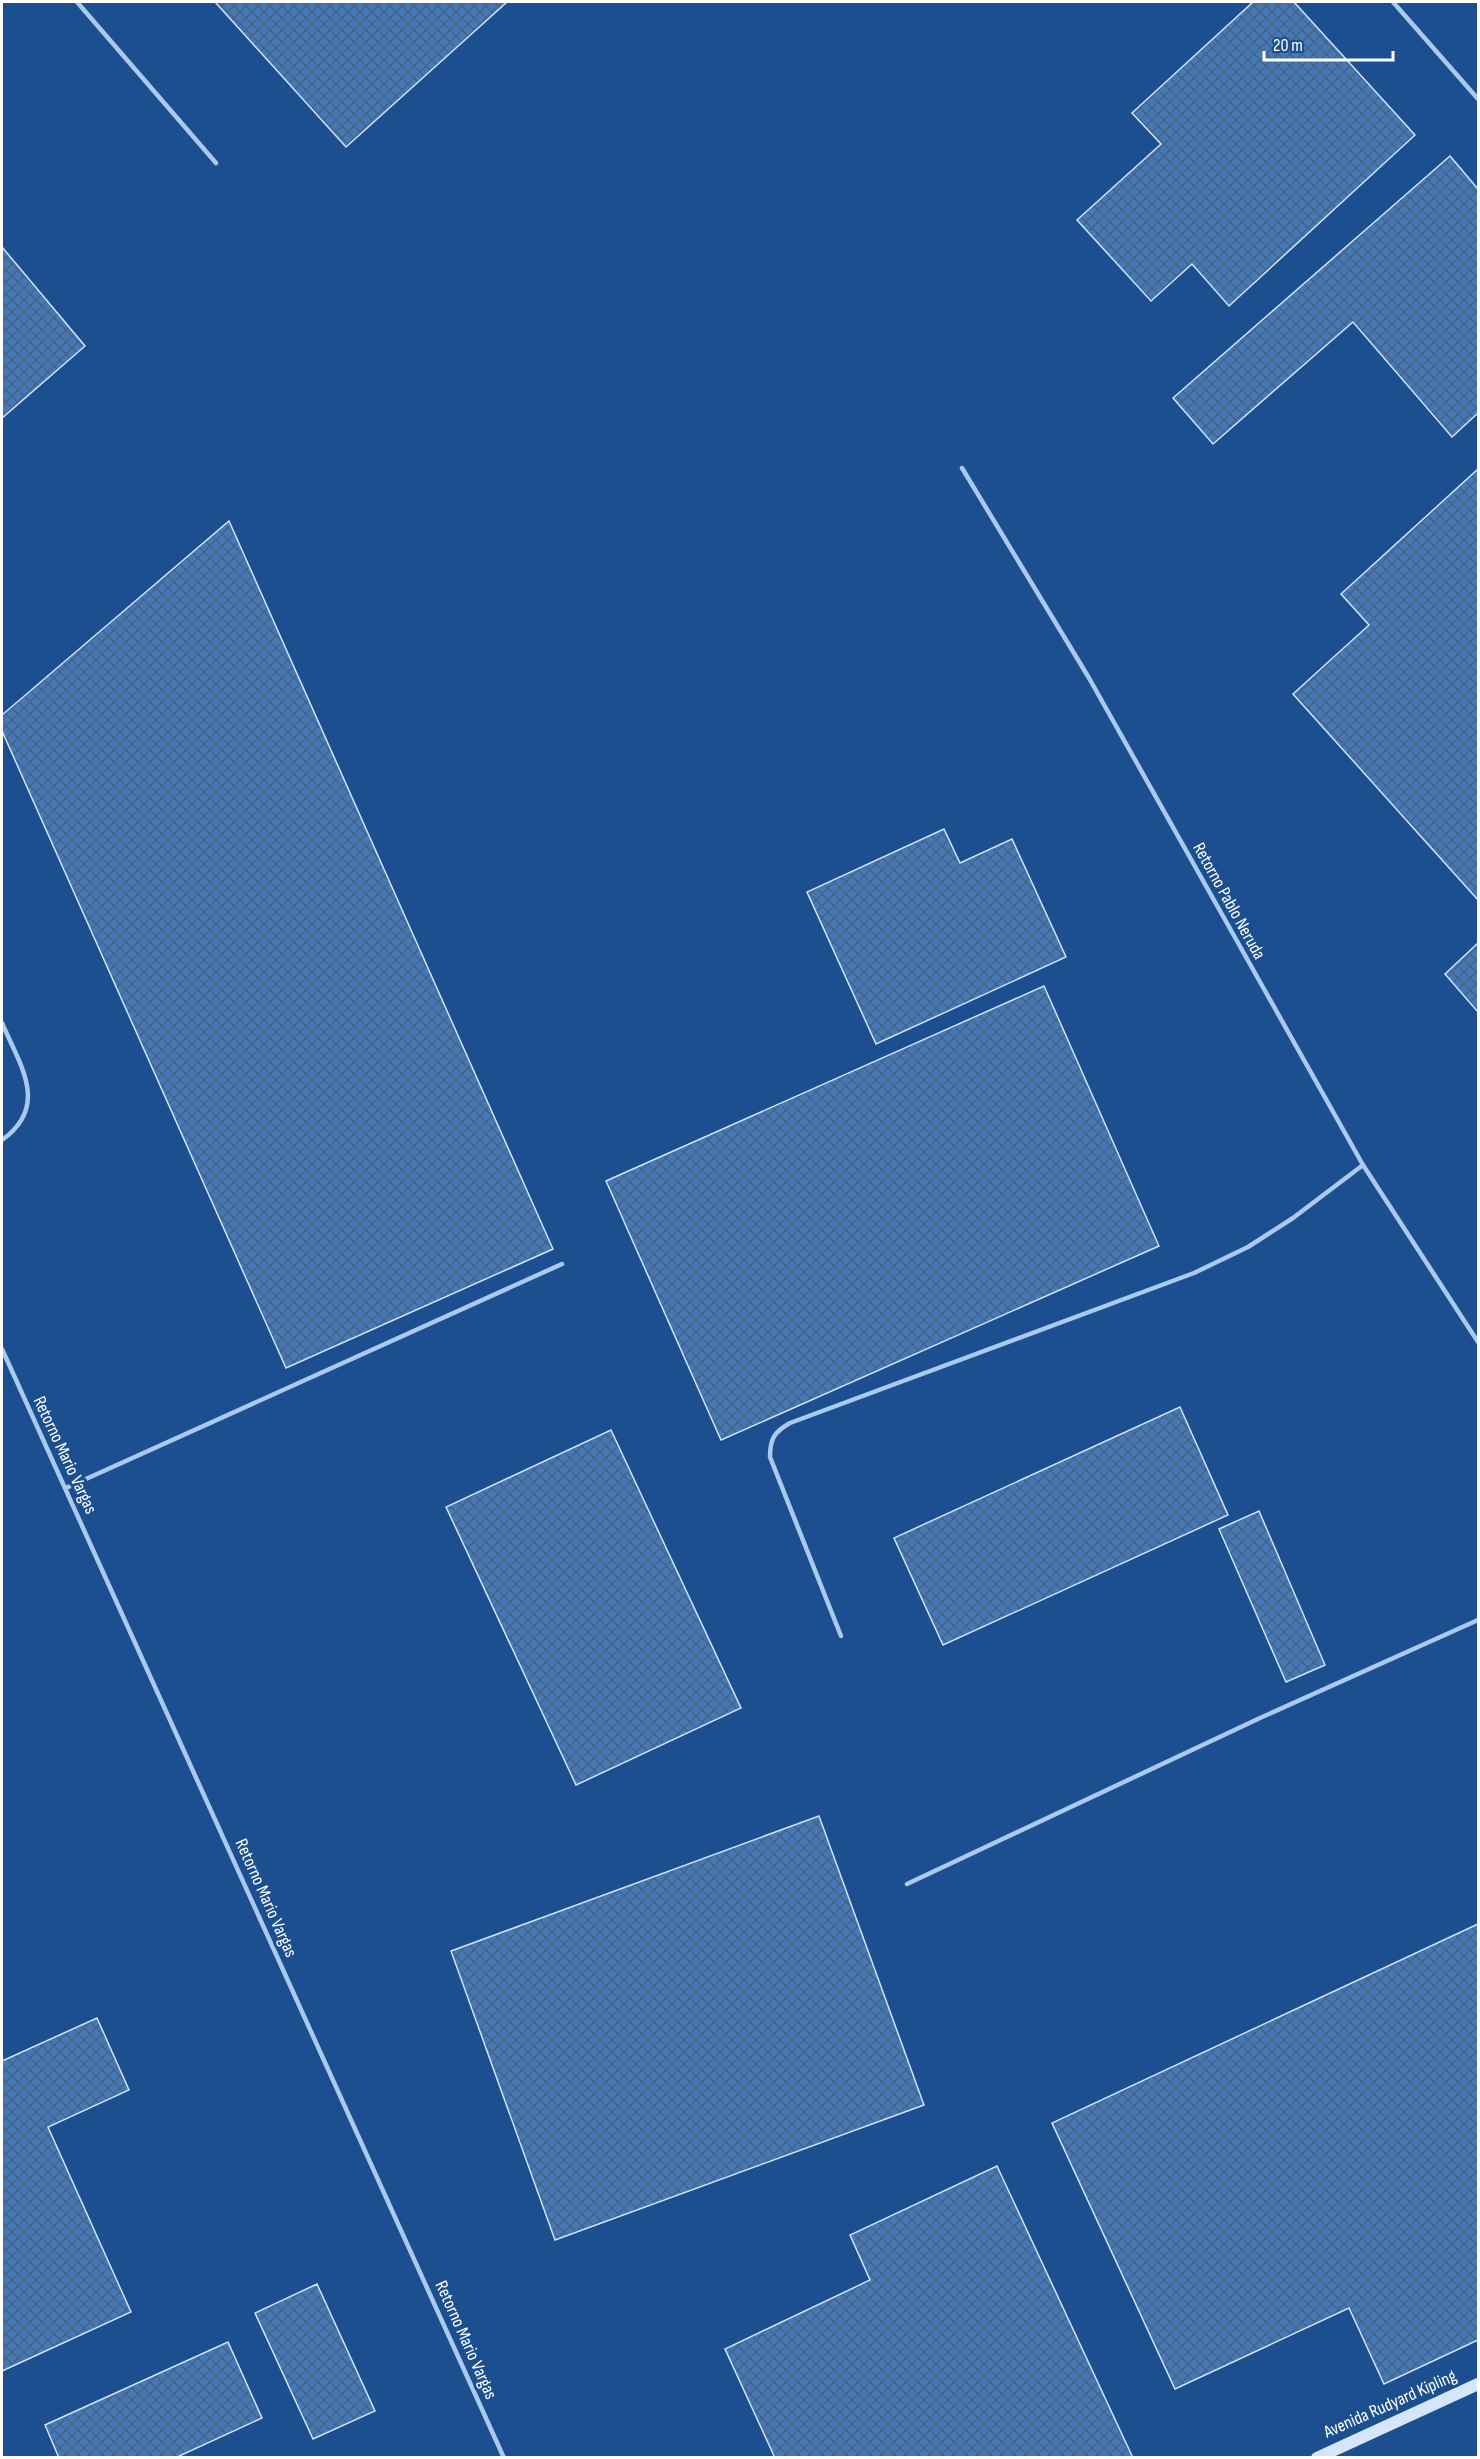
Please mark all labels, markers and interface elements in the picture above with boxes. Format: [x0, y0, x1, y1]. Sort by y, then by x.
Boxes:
scale bar [1264, 24, 1393, 62]
text: 20 m [1273, 35, 1303, 56]
street label: Retorno Pablo Neruda [1188, 839, 1270, 963]
street label: Retorno Mario Vargas [29, 1393, 101, 1517]
street label: Retorno Mario Vargas [231, 1836, 301, 1960]
street label: Retorno Mario Vargas [431, 2278, 501, 2402]
street label: Avenida Rudyard Kipling [1319, 2365, 1460, 2443]

